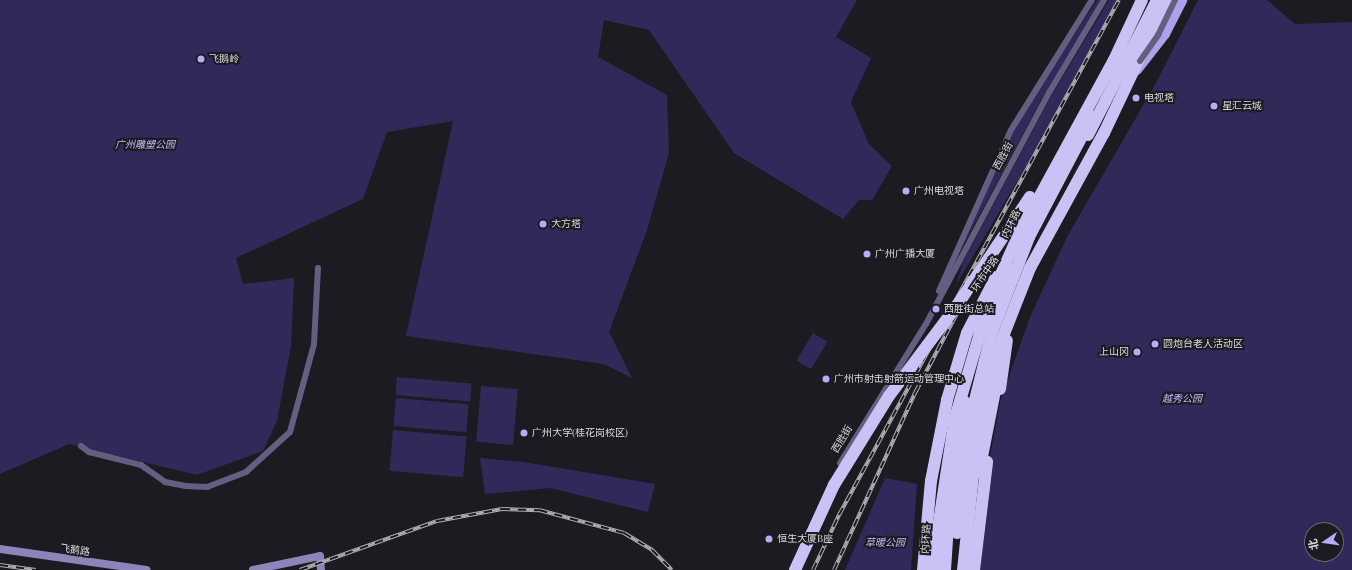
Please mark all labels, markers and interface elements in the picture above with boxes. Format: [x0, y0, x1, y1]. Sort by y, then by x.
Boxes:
place label: 飞鹅岭 [209, 53, 239, 65]
marker: 飞鹅岭 [196, 54, 206, 64]
place label: 电视塔 [1144, 92, 1174, 104]
marker: 电视塔 [1131, 93, 1141, 103]
place label: 星汇云城 [1222, 100, 1262, 112]
marker: 星汇云城 [1209, 101, 1219, 111]
park label: 广州雕塑公园 [115, 139, 175, 151]
street label: 西胜街 [991, 140, 1015, 172]
place label: 广州电视塔 [914, 185, 964, 197]
marker: 广州电视塔 [901, 186, 911, 196]
street label: 内环路 [999, 208, 1023, 240]
place label: 大方塔 [551, 218, 581, 230]
marker: 大方塔 [538, 219, 548, 229]
place label: 广州广播大厦 [875, 248, 935, 260]
marker: 广州广播大厦 [862, 249, 872, 259]
street label: 环市中路 [969, 254, 1001, 294]
place label: 西胜街总站 [944, 303, 994, 315]
marker: 西胜街总站 [931, 304, 941, 314]
place label: 圆炮台老人活动区 [1163, 338, 1243, 350]
marker: 圆炮台老人活动区 [1150, 339, 1160, 349]
place label: 上山冈 [1099, 346, 1129, 358]
marker: 上山冈 [1132, 347, 1142, 357]
place label: 广州市射击射箭运动管理中心 [834, 373, 964, 385]
marker: 广州市射击射箭运动管理中心 [821, 374, 831, 384]
park label: 越秀公园 [1162, 393, 1202, 405]
street label: 西胜街 [829, 423, 855, 455]
place label: 广州大学(桂花岗校区) [532, 427, 628, 439]
marker: 广州大学(桂花岗校区) [519, 428, 529, 438]
north arrow [1304, 522, 1344, 562]
street label: 内环路 [919, 524, 933, 554]
place label: 恒生大厦B座 [777, 533, 833, 545]
marker: 恒生大厦B座 [764, 534, 774, 544]
park label: 草暖公园 [865, 537, 905, 549]
text: 北 [1304, 538, 1321, 552]
street label: 飞鹅路 [59, 542, 91, 558]

